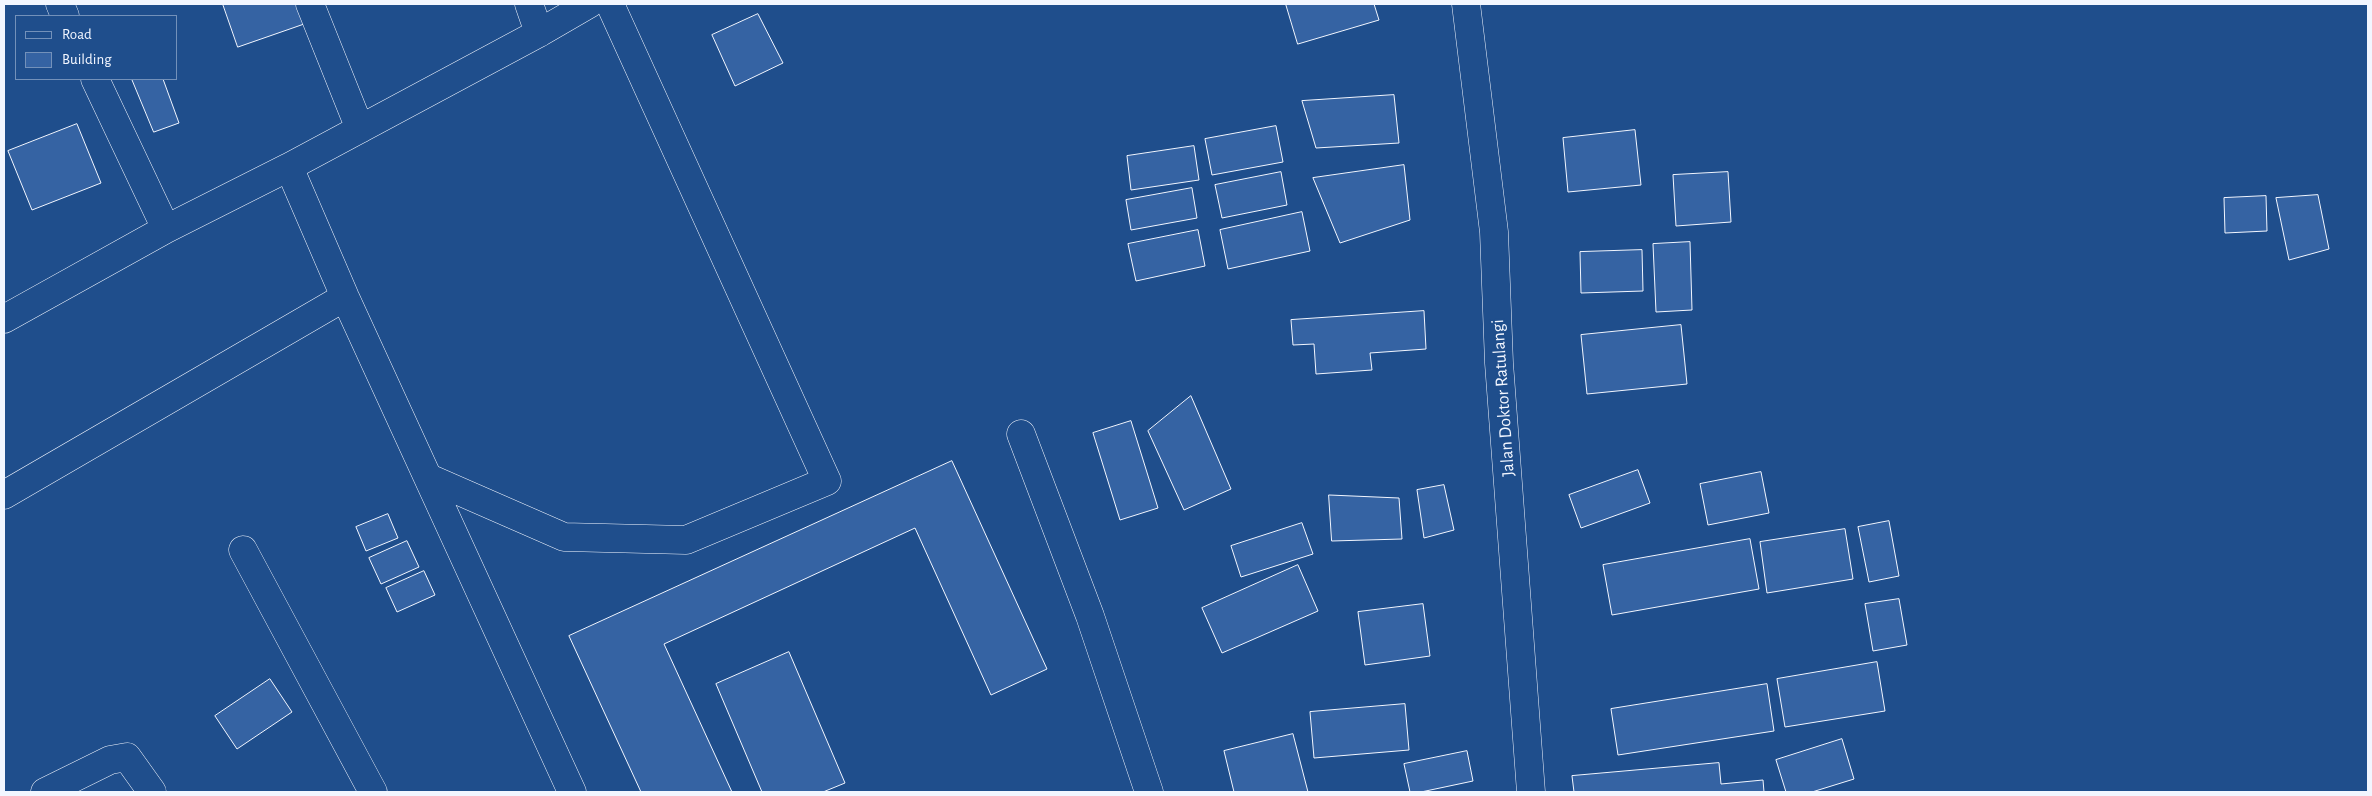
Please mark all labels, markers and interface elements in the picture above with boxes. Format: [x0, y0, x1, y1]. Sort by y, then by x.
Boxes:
legend [15, 15, 178, 80]
text: Road [62, 27, 92, 42]
text: Building [62, 52, 112, 67]
street label: Jalan Doktor Ratulangi [1487, 319, 1519, 477]

